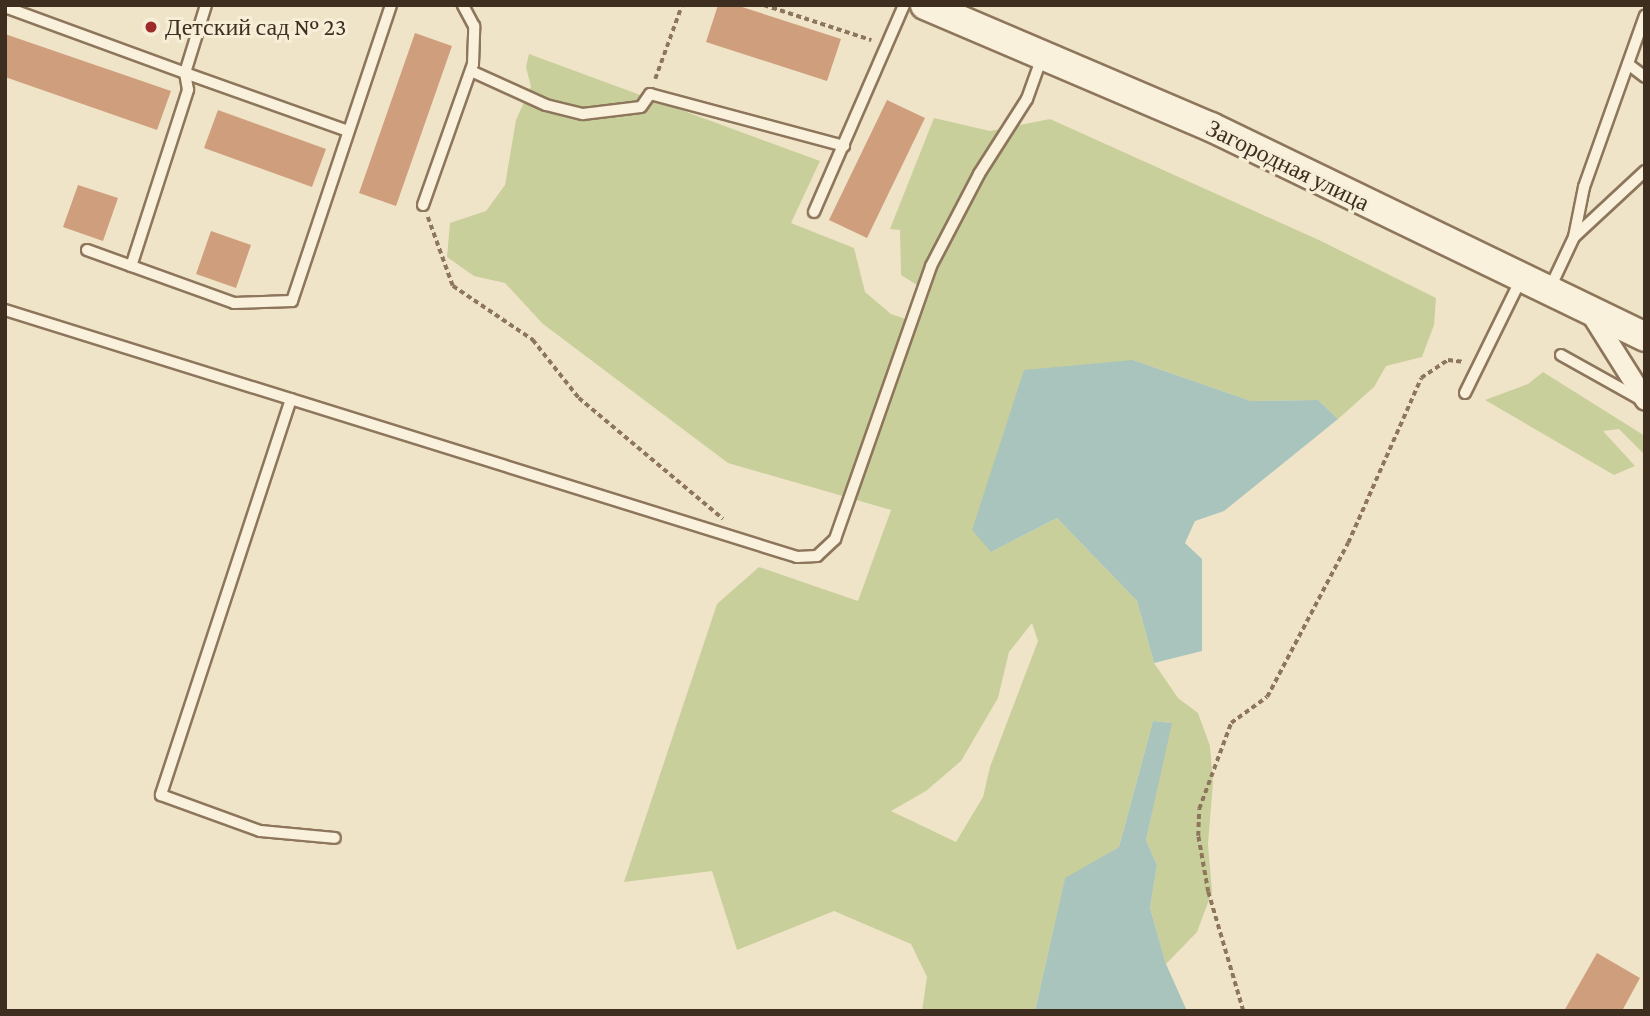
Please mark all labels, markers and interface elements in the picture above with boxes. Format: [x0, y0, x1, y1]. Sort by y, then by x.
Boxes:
place label: Детский сад № 23 [165, 13, 346, 41]
marker: Детский сад № 23 [143, 19, 159, 35]
street label: Загородная улица [1202, 113, 1374, 217]

